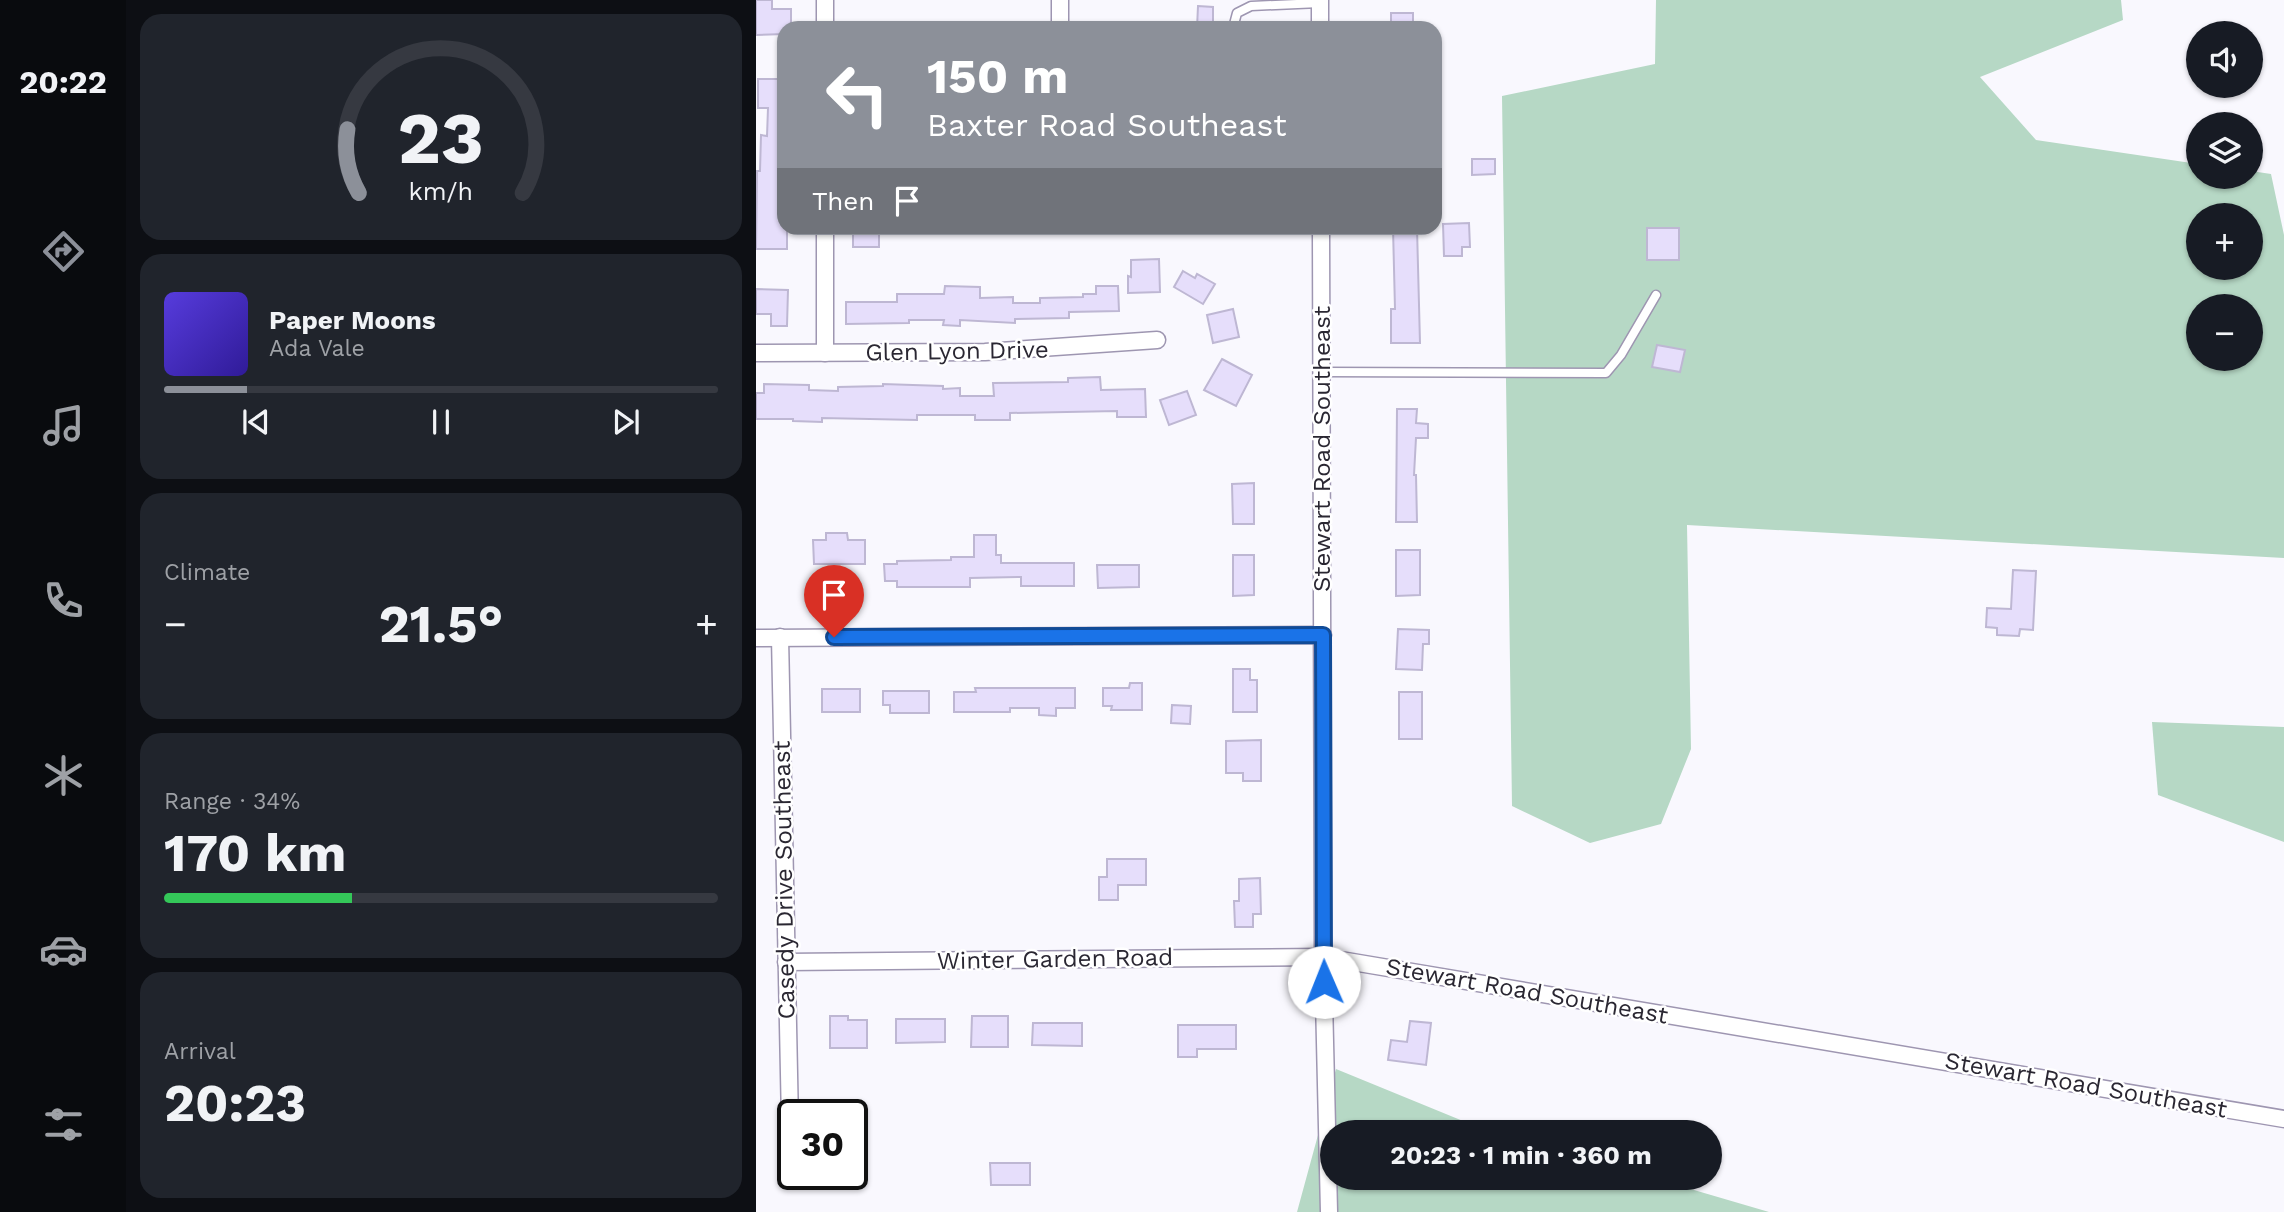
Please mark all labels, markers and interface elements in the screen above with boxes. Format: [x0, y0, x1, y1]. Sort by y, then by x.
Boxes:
map controls [2186, 21, 2263, 371]
button: sound [2186, 21, 2263, 98]
text: 150 m [927, 47, 1068, 105]
icon: left [812, 49, 903, 140]
text: 20:22 [19, 63, 107, 101]
text: 23 [398, 95, 484, 181]
text: Baxter Road Southeast [927, 106, 1287, 144]
button: layers [2186, 112, 2263, 189]
text: km/h [409, 177, 473, 206]
icon: arrive [888, 182, 926, 220]
text: Then [812, 186, 874, 216]
button: + [2186, 203, 2263, 280]
icon: directions [39, 227, 88, 276]
button: − [2186, 294, 2263, 371]
text: Paper Moons [269, 305, 436, 335]
street label: Stewart Road Southeast [1308, 306, 1336, 592]
text: Ada Vale [269, 335, 365, 362]
street label: Glen Lyon Drive [865, 335, 1049, 367]
icon: music [39, 401, 88, 450]
icon: previous [237, 403, 275, 441]
icon: pause [422, 403, 460, 441]
icon: next [607, 403, 645, 441]
text: Climate [164, 559, 250, 586]
pin [804, 565, 864, 637]
icon: phone [39, 576, 88, 625]
icon: arrive [815, 576, 853, 614]
text: 21.5° [379, 594, 503, 655]
text: − [164, 602, 187, 646]
text: + [695, 602, 718, 646]
street label: Casedy Drive Southeast [768, 740, 800, 1020]
icon: climate [39, 751, 88, 800]
text: Range · 34% [164, 788, 300, 815]
text: 170 km [164, 823, 346, 884]
icon: car [39, 925, 88, 974]
street label: Winter Garden Road [937, 943, 1173, 975]
position arrow [1287, 945, 1361, 1019]
street label: Stewart Road Southeast [1384, 952, 1670, 1030]
text: Arrival [164, 1038, 236, 1065]
street label: Stewart Road Southeast [1943, 1046, 2229, 1124]
text: 20:23 [164, 1073, 306, 1134]
speed limit sign: 30 [777, 1099, 868, 1190]
icon: filters [39, 1100, 88, 1149]
text: 20:23 · 1 min · 360 m [1390, 1140, 1652, 1170]

